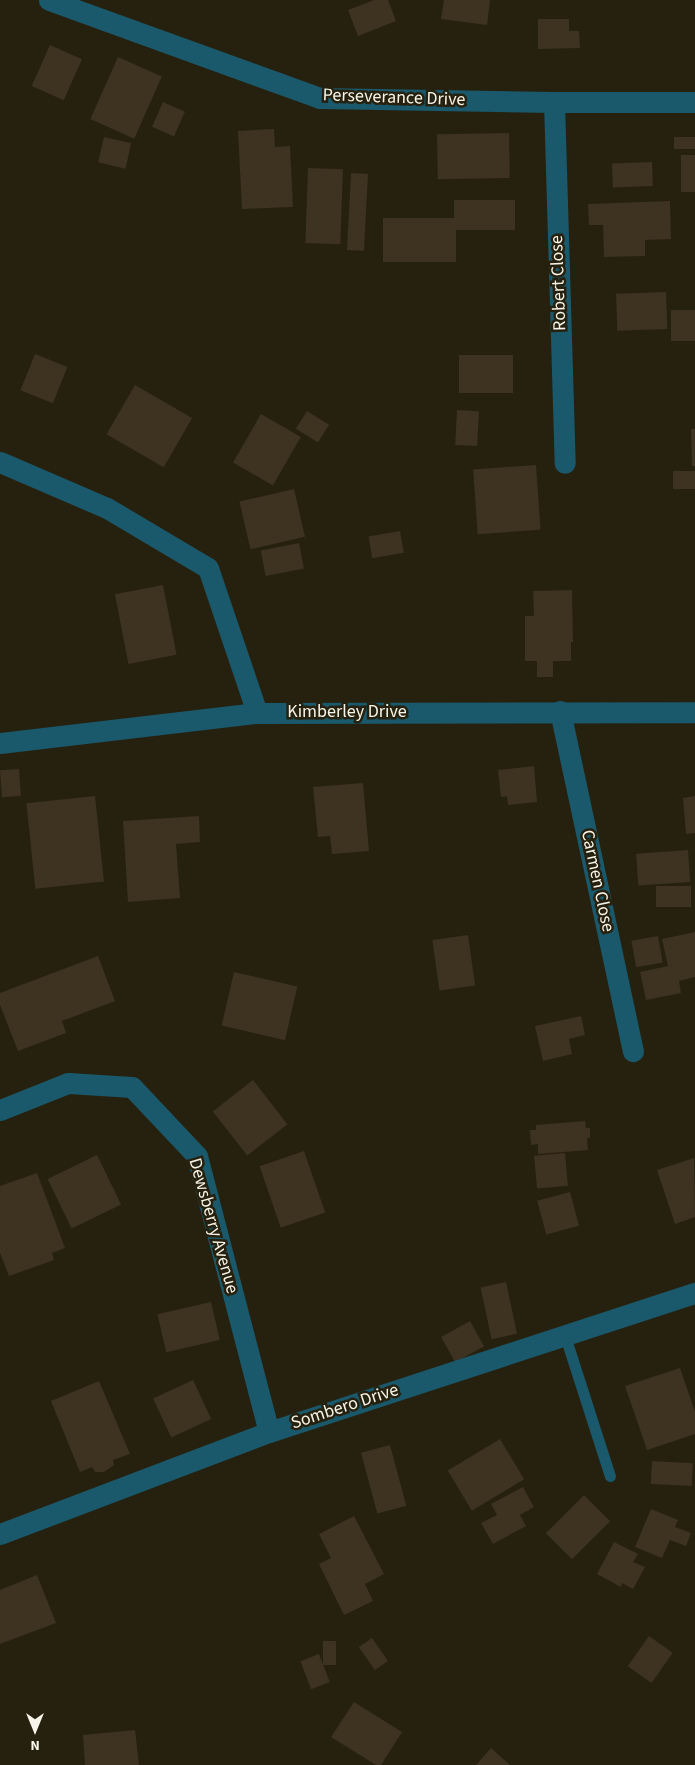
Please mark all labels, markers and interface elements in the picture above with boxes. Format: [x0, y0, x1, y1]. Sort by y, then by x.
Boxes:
street label: Perseverance Drive [322, 85, 466, 111]
street label: Robert Close [547, 235, 571, 331]
street label: Kimberley Drive [287, 701, 407, 723]
street label: Carmen Close [576, 828, 618, 934]
street label: Dewsberry Avenue [183, 1156, 243, 1296]
street label: Sombero Drive [289, 1379, 401, 1435]
north arrow [10, 1705, 60, 1755]
text: N [30, 1735, 40, 1755]

